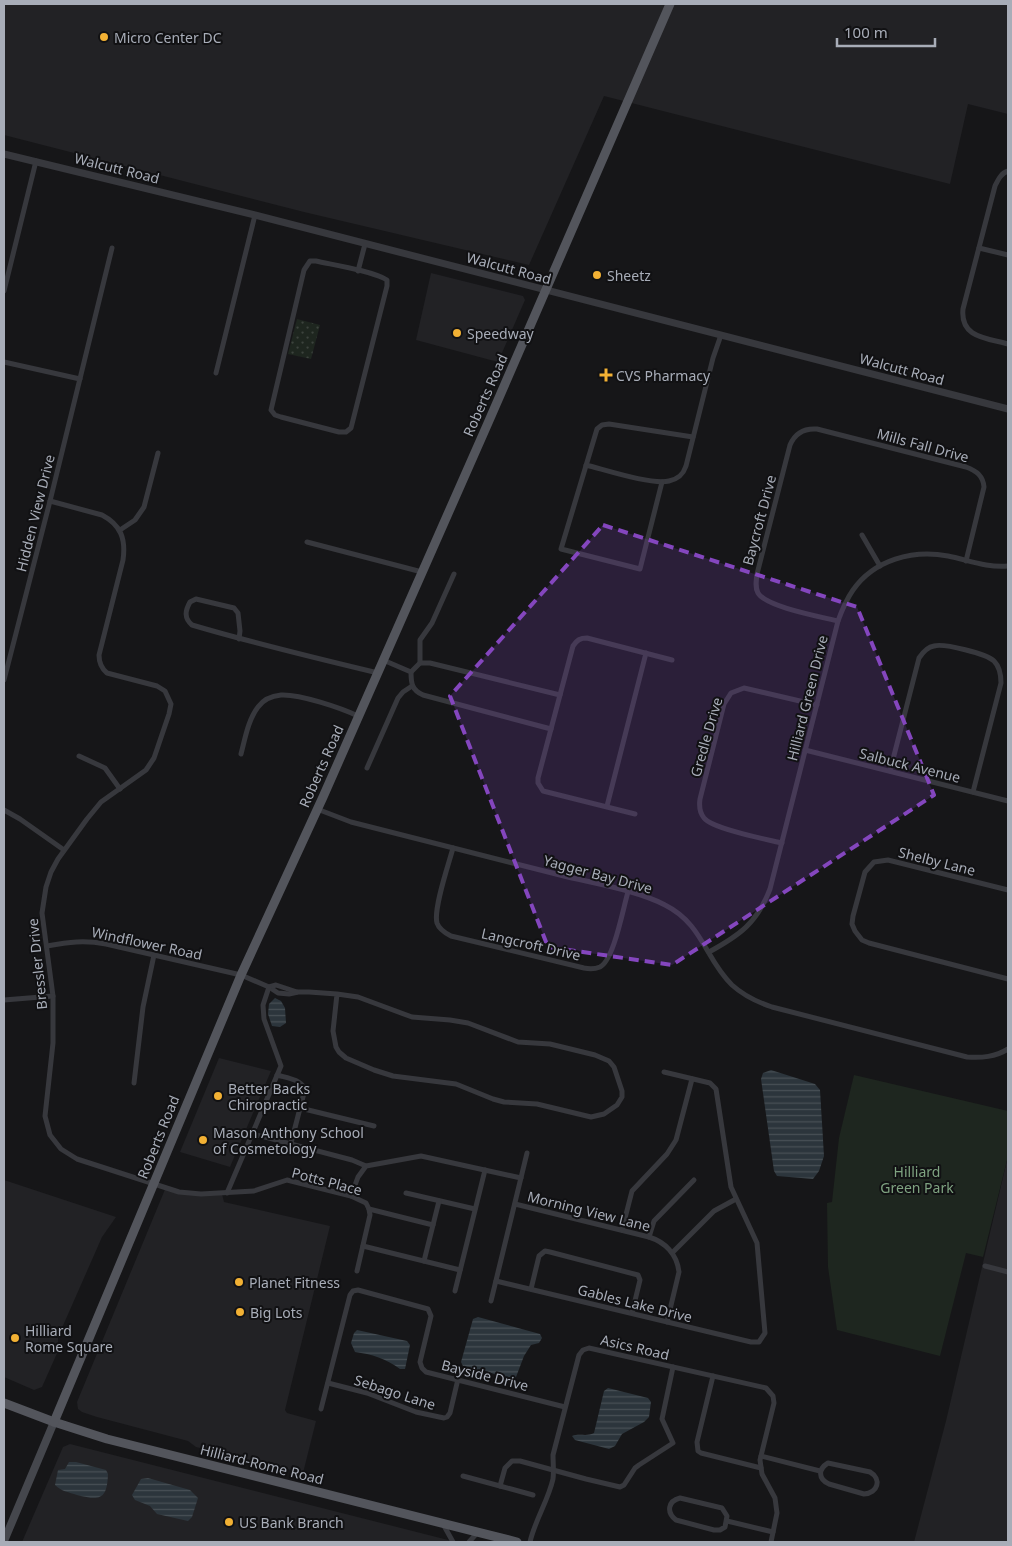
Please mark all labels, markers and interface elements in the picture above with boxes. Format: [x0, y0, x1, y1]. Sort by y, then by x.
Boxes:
scale bar [837, 15, 934, 47]
text: 100 m [844, 22, 888, 42]
place label: Micro Center DC [114, 28, 222, 47]
marker: Micro Center DC [98, 31, 110, 43]
street label: Walcutt Road [73, 148, 161, 188]
street label: Walcutt Road [465, 248, 553, 288]
place label: Sheetz [607, 266, 651, 285]
marker: Sheetz [591, 269, 603, 281]
place label: Speedway [467, 324, 535, 343]
marker: Speedway [451, 327, 463, 339]
street label: Walcutt Road [858, 349, 946, 389]
street label: Roberts Road [458, 351, 512, 439]
place label: CVS Pharmacy [616, 366, 711, 385]
marker: CVS Pharmacy [600, 369, 612, 381]
street label: Mills Fall Drive [875, 424, 971, 466]
street label: Hidden View Drive [11, 452, 59, 574]
street label: Baycroft Drive [738, 473, 780, 567]
street label: Hilliard Green Drive [782, 633, 832, 763]
street label: Gredle Drive [686, 695, 726, 779]
street label: Roberts Road [294, 722, 348, 810]
street label: Salbuck Avenue [858, 743, 963, 787]
street label: Shelby Lane [897, 842, 978, 880]
street label: Yagger Bay Drive [541, 850, 655, 898]
street label: Bressler Drive [23, 917, 51, 1010]
street label: Windflower Road [90, 922, 204, 964]
street label: Langcroft Drive [480, 923, 583, 965]
place label: Better Backs Chiropractic [228, 1079, 311, 1114]
marker: Better Backs Chiropractic [212, 1090, 224, 1102]
street label: Roberts Road [133, 1092, 183, 1182]
place label: Mason Anthony School of Cosmetology [213, 1123, 364, 1158]
marker: Mason Anthony School of Cosmetology [197, 1134, 209, 1146]
park label: Hilliard Green Park [880, 1162, 954, 1197]
street label: Potts Place [290, 1163, 364, 1200]
street label: Morning View Lane [526, 1187, 653, 1235]
place label: Planet Fitness [249, 1273, 340, 1292]
marker: Planet Fitness [233, 1276, 245, 1288]
street label: Gables Lake Drive [576, 1280, 694, 1326]
place label: Big Lots [250, 1303, 303, 1322]
marker: Big Lots [234, 1306, 246, 1318]
place label: Hilliard Rome Square [25, 1321, 113, 1356]
street label: Asics Road [599, 1330, 671, 1364]
marker: Hilliard Rome Square [9, 1332, 21, 1344]
street label: Bayside Drive [439, 1355, 531, 1395]
street label: Sebago Lane [352, 1370, 438, 1414]
street label: Hilliard-Rome Road [198, 1439, 326, 1489]
place label: US Bank Branch [239, 1513, 344, 1532]
marker: US Bank Branch [223, 1516, 235, 1528]

